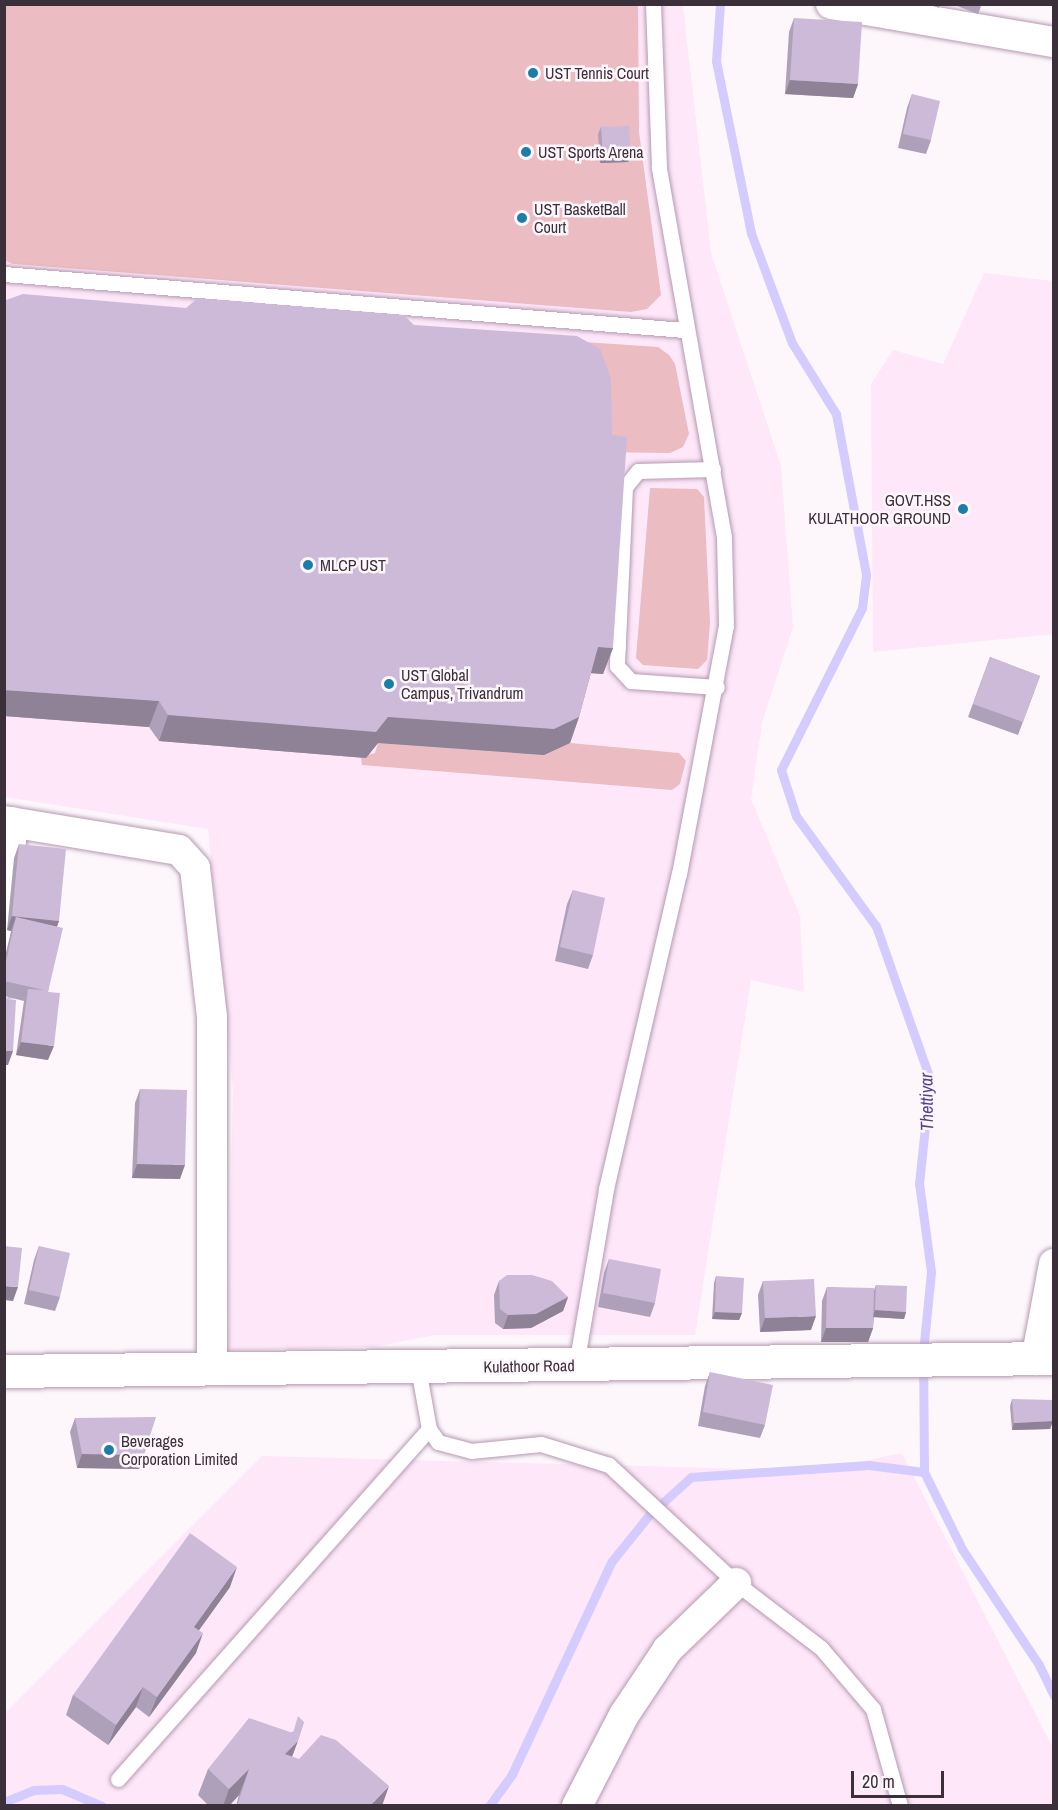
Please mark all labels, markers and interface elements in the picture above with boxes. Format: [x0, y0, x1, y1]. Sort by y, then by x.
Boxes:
place label: UST Tennis Court [545, 63, 649, 83]
marker: UST Tennis Court [526, 66, 540, 80]
place label: UST Sports Arena [538, 142, 644, 162]
marker: UST Sports Arena [519, 145, 533, 159]
place label: UST BasketBall Court [534, 199, 626, 237]
marker: UST BasketBall Court [515, 211, 529, 225]
place label: GOVT.HSS KULATHOOR GROUND [808, 490, 951, 528]
marker: GOVT.HSS KULATHOOR GROUND [956, 502, 970, 516]
place label: MLCP UST [320, 555, 386, 575]
marker: MLCP UST [301, 558, 315, 572]
place label: UST Global Campus, Trivandrum [401, 665, 524, 703]
marker: UST Global Campus, Trivandrum [382, 677, 396, 691]
water label: Thettiyar [916, 1073, 938, 1131]
street label: Kulathoor Road [483, 1356, 575, 1376]
place label: Beverages Corporation Limited [121, 1431, 238, 1469]
marker: Beverages Corporation Limited [102, 1443, 116, 1457]
scale bar [854, 1759, 947, 1797]
text: 20 m [862, 1769, 895, 1794]

